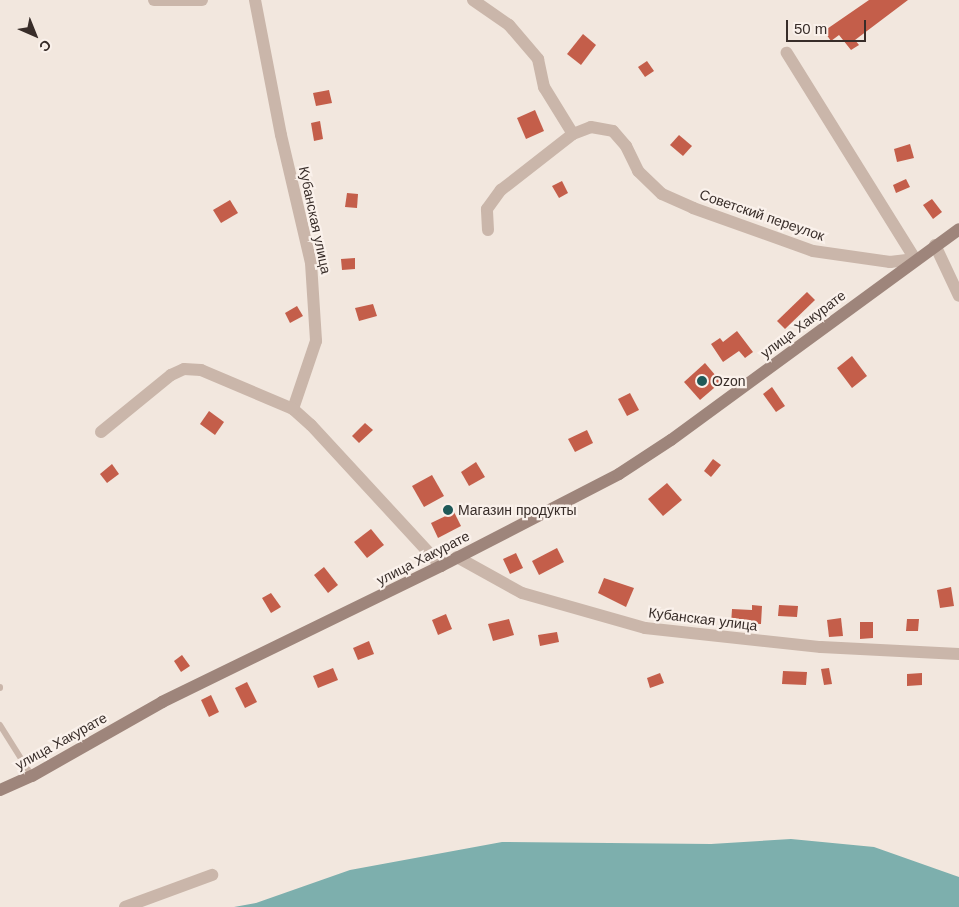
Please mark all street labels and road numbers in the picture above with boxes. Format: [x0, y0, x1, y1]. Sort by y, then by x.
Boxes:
street label: Кубанская улица [295, 165, 335, 275]
street label: Советский переулок [697, 186, 827, 244]
street label: улица Хакурате [757, 287, 849, 361]
street label: улица Хакурате [374, 527, 472, 589]
street label: Кубанская улица [648, 604, 758, 634]
street label: улица Хакурате [12, 709, 110, 773]

